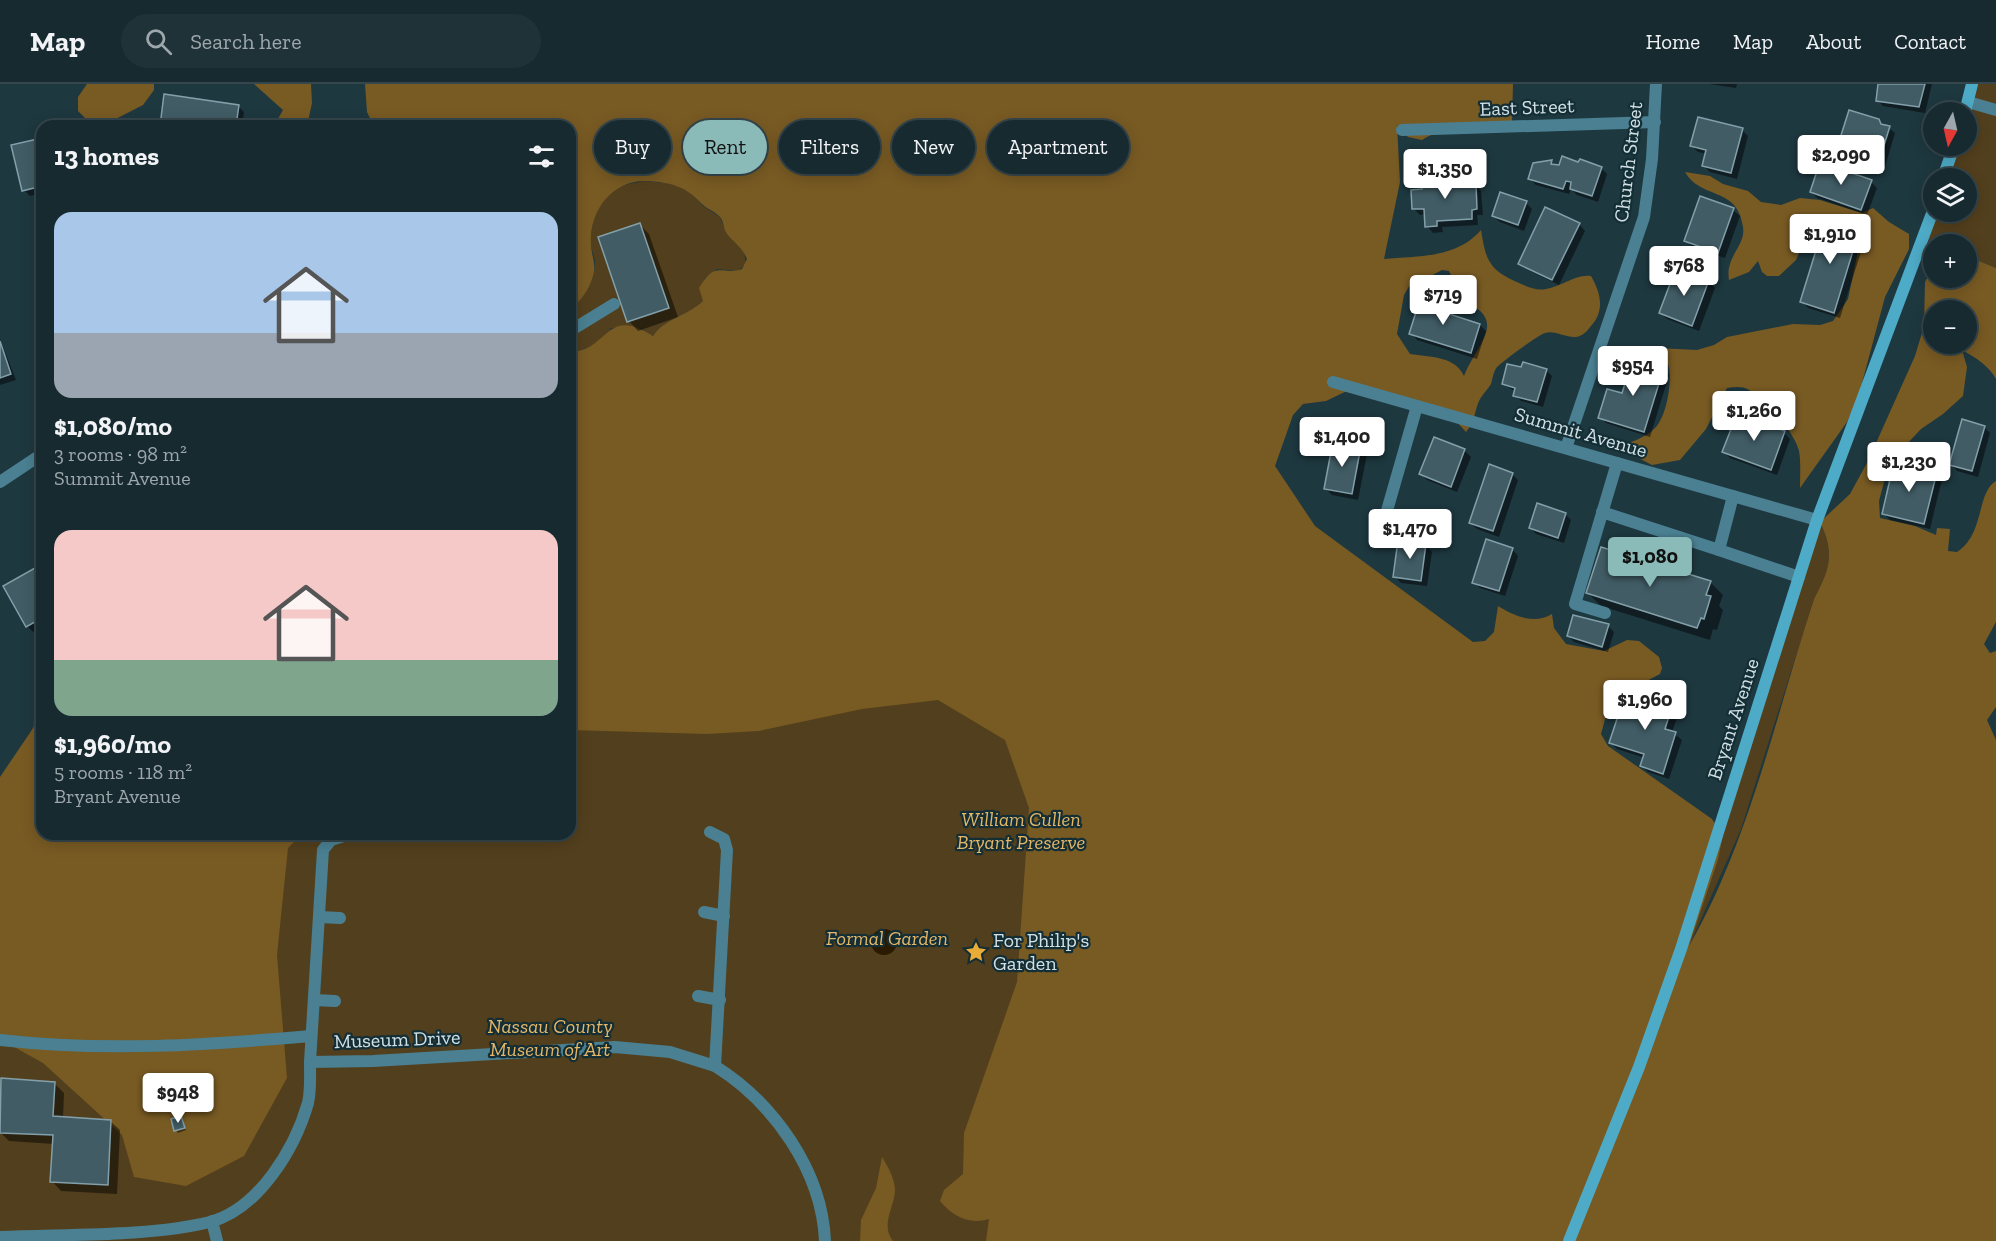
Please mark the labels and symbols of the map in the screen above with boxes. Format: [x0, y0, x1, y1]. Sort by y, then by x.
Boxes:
street label: East Street [1479, 93, 1575, 121]
street label: Church Street [1609, 100, 1647, 224]
north arrow [1923, 102, 1977, 156]
pin: $2,090 [1792, 135, 1890, 186]
pin: $1,350 [1396, 149, 1494, 200]
pin: $1,910 [1781, 214, 1879, 265]
pin: $768 [1648, 246, 1720, 297]
pin: $719 [1407, 275, 1479, 326]
pin: $954 [1597, 346, 1669, 397]
pin: $1,260 [1705, 391, 1803, 442]
street label: Summit Avenue [1512, 402, 1650, 462]
pin: $1,400 [1293, 417, 1391, 468]
pin: $1,230 [1860, 442, 1958, 493]
pin: $1,470 [1361, 509, 1459, 560]
pin: $1,080 [1601, 537, 1699, 588]
street label: Bryant Avenue [1702, 655, 1764, 783]
pin: $1,960 [1596, 680, 1694, 731]
park label: William Cullen Bryant Preserve [957, 807, 1085, 854]
park label: Formal Garden [826, 926, 948, 950]
place label: For Philip's Garden [993, 928, 1089, 975]
place icon: For Philip's Garden [964, 940, 988, 964]
park label: Nassau County Museum of Art [487, 1014, 613, 1061]
street label: Museum Drive [333, 1025, 461, 1053]
pin: $948 [142, 1073, 214, 1124]

